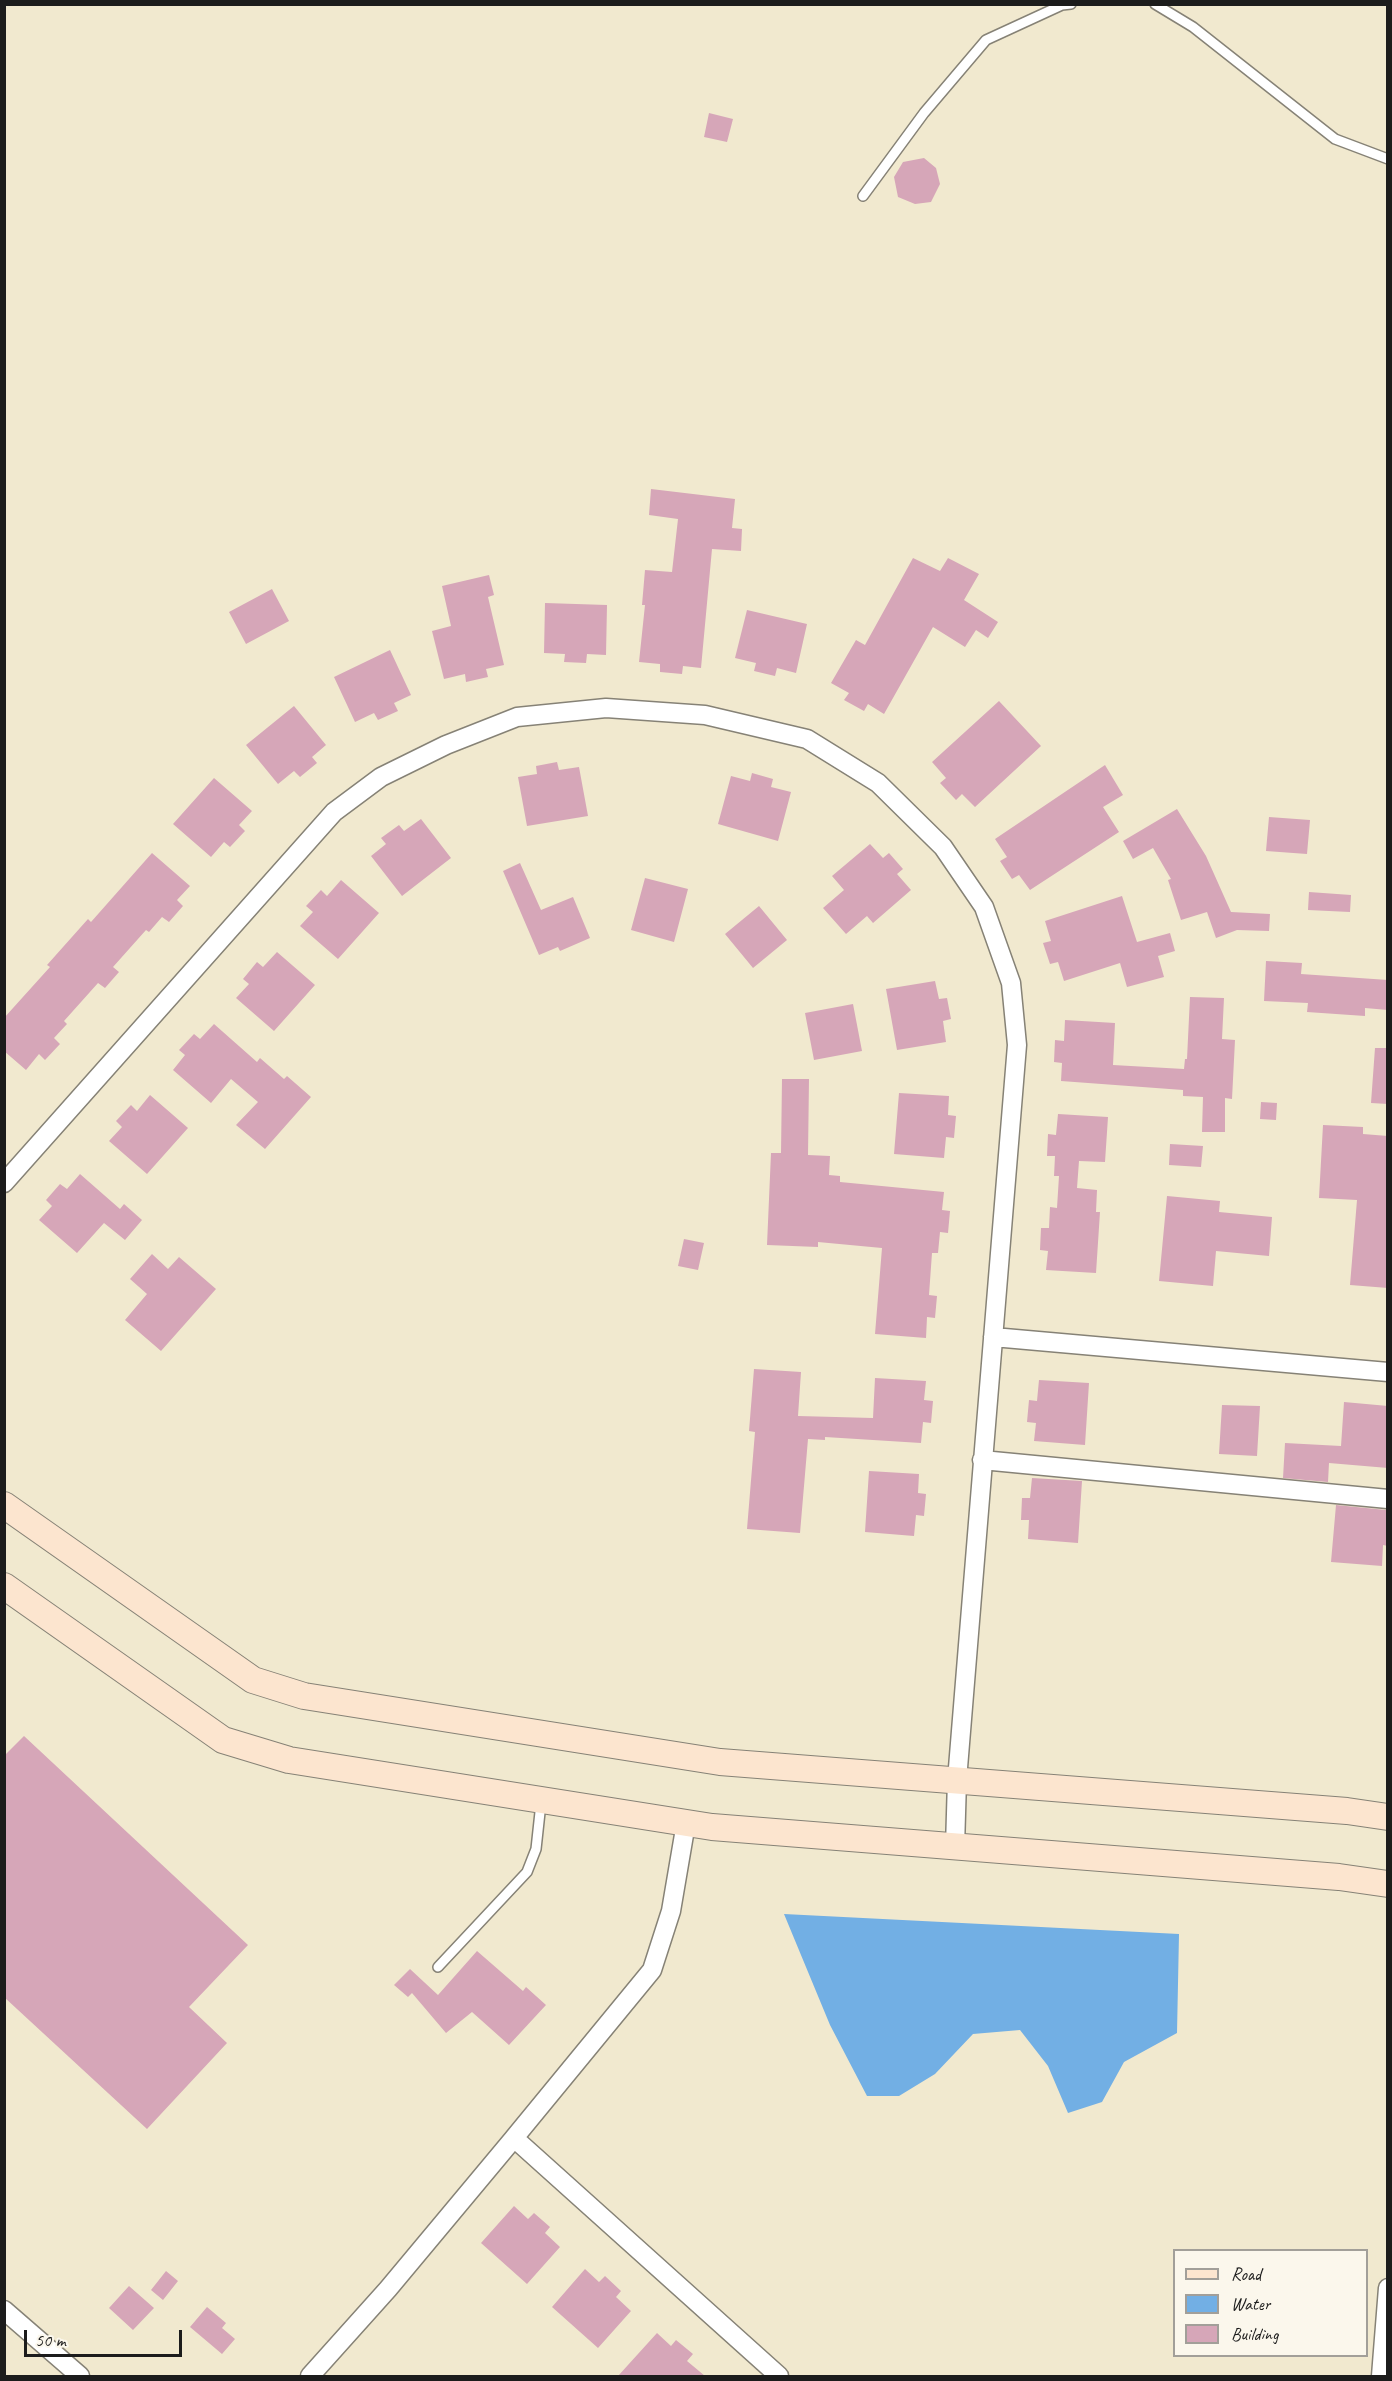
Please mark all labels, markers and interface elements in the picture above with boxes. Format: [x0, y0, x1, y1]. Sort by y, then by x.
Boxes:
legend [1173, 2249, 1368, 2357]
text: Road [1231, 2263, 1261, 2285]
text: Water [1231, 2293, 1270, 2315]
scale bar [27, 2318, 184, 2356]
text: Building [1231, 2323, 1278, 2345]
text: 50 m [35, 2329, 66, 2351]

